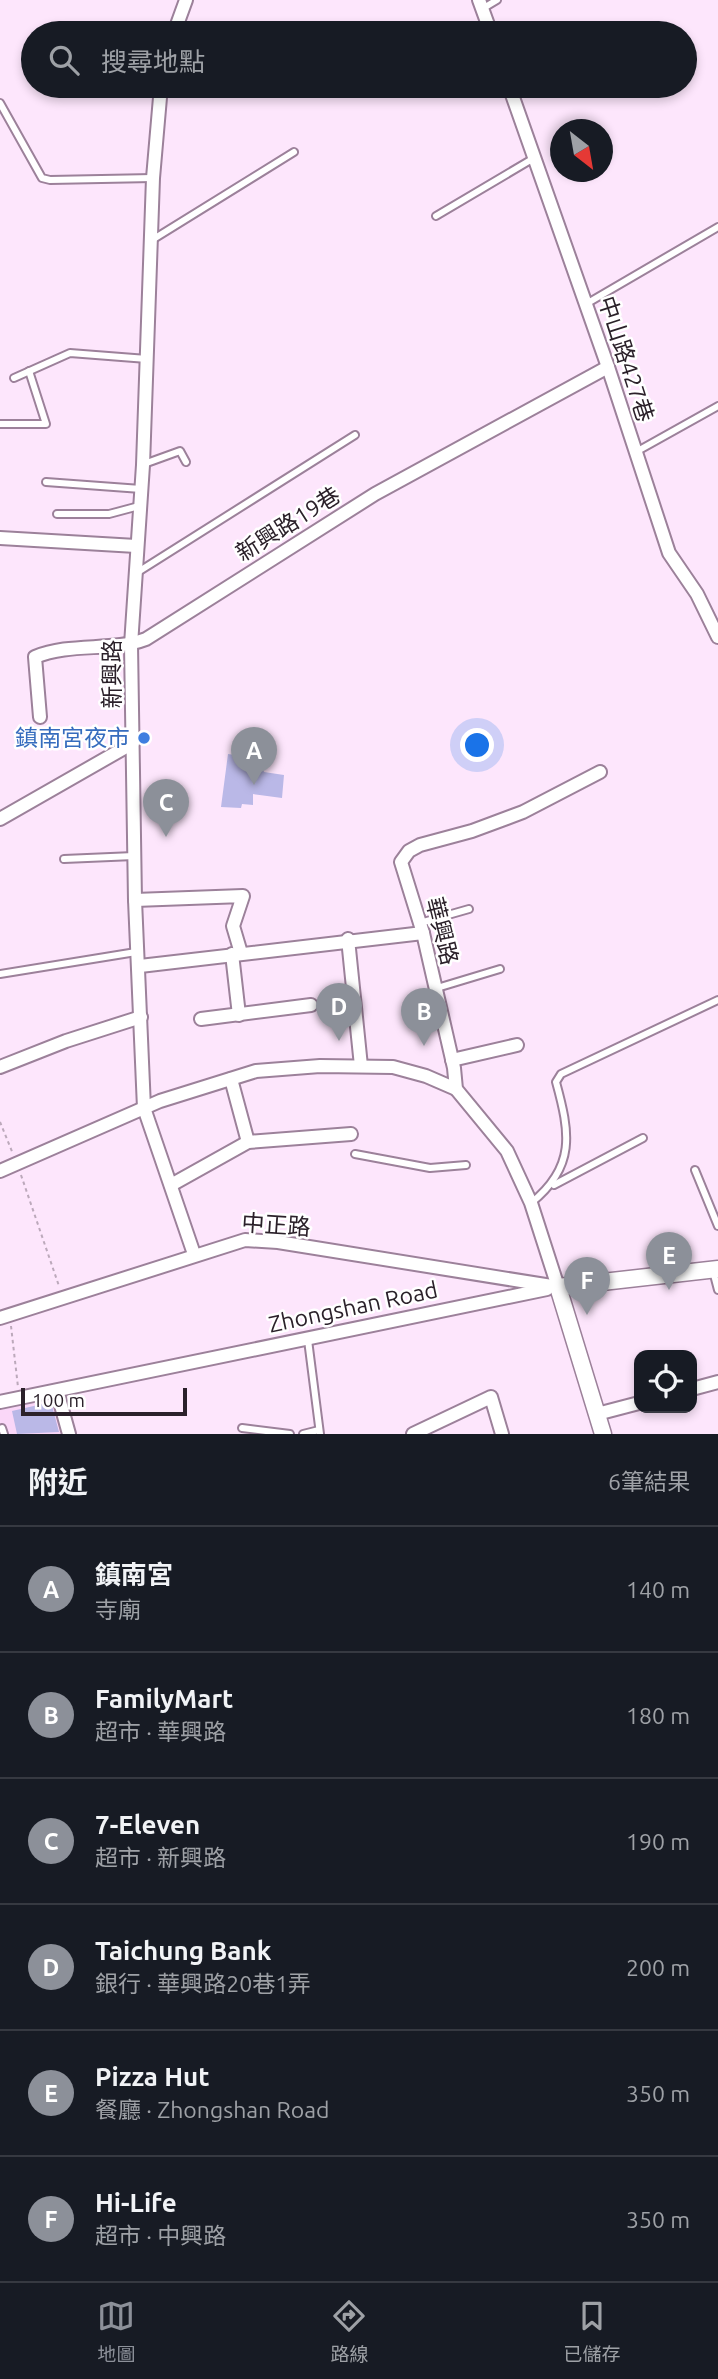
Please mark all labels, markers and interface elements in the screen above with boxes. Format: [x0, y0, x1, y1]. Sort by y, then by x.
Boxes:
search box [21, 21, 697, 98]
icon: search [45, 41, 83, 79]
text: 搜尋地點 [101, 47, 205, 76]
north arrow [550, 119, 613, 182]
street label: 中山路427巷 [594, 293, 659, 425]
street label: 新興路19巷 [231, 482, 344, 565]
street label: 新興路 [99, 640, 124, 709]
place label: 鎮南宮夜市 [15, 725, 130, 750]
pin: A [231, 727, 277, 785]
your location [460, 728, 494, 762]
marker: 鎮南宮夜市 [136, 730, 152, 746]
pin: C [143, 779, 189, 837]
street label: 華興路 [422, 894, 463, 967]
pin: D [316, 983, 362, 1041]
pin: B [401, 988, 447, 1046]
street label: 中正路 [241, 1210, 311, 1239]
pin: E [646, 1232, 692, 1290]
pin: F [564, 1257, 610, 1315]
street label: Zhongshan Road [266, 1276, 440, 1337]
map controls [634, 1350, 697, 1413]
button: locate [634, 1350, 697, 1413]
scale bar [21, 1385, 187, 1417]
text: 100 m [32, 1389, 85, 1411]
text: 附近 [28, 1465, 88, 1499]
text: 6筆結果 [608, 1469, 690, 1494]
text: 鎮南宮 [95, 1560, 173, 1589]
text: A [43, 1577, 59, 1602]
text: 140 m [626, 1577, 690, 1602]
text: 寺廟 [95, 1597, 141, 1622]
text: FamilyMart [95, 1684, 233, 1713]
text: B [43, 1703, 59, 1728]
text: 180 m [626, 1703, 690, 1728]
text: 超市 · 華興路 [95, 1719, 226, 1744]
text: 7-Eleven [95, 1810, 200, 1839]
text: C [44, 1829, 58, 1854]
text: 190 m [626, 1829, 690, 1854]
text: 超市 · 新興路 [95, 1845, 226, 1870]
text: Taichung Bank [95, 1936, 271, 1965]
text: D [43, 1955, 59, 1980]
text: 200 m [626, 1955, 690, 1980]
text: 銀行 · 華興路20巷1弄 [95, 1971, 311, 1996]
text: Pizza Hut [95, 2062, 209, 2091]
text: E [44, 2081, 58, 2106]
text: 350 m [626, 2081, 690, 2106]
text: 餐廳 · Zhongshan Road [95, 2097, 330, 2122]
text: Hi-Life [95, 2188, 177, 2217]
text: F [45, 2207, 57, 2232]
text: 350 m [626, 2207, 690, 2232]
text: 超市 · 中興路 [95, 2223, 226, 2248]
tab: 地圖 [97, 2297, 136, 2366]
tab: 路線 [330, 2297, 369, 2366]
tab: 已儲存 [563, 2297, 621, 2366]

